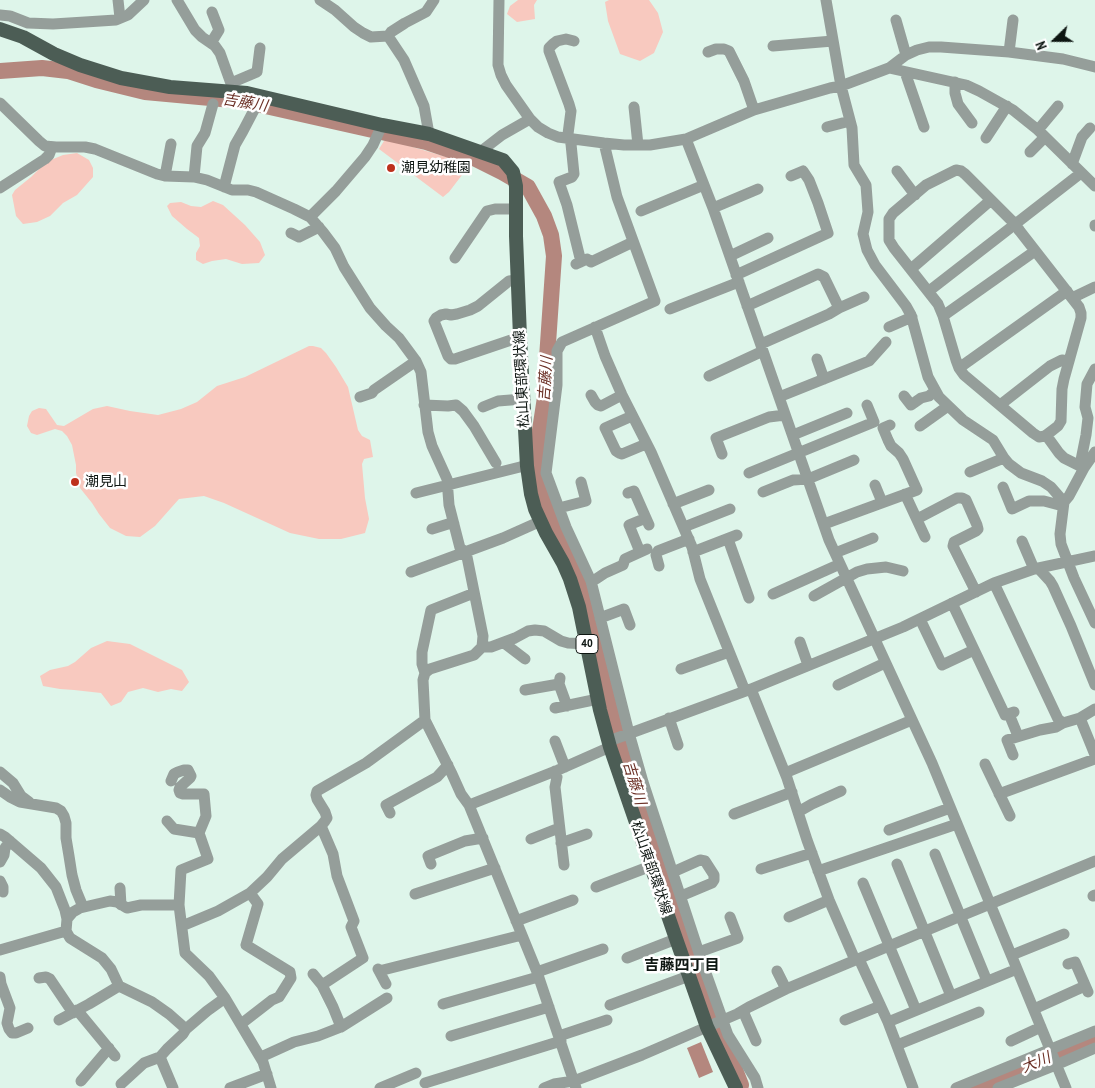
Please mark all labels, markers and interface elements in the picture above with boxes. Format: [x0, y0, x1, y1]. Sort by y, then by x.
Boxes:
north arrow [1030, 15, 1080, 65]
text: N [1031, 39, 1051, 52]
water label: 吉藤川 [221, 91, 269, 115]
place label: 潮見幼稚園 [401, 160, 471, 176]
marker: 潮見幼稚園 [385, 162, 397, 174]
street label: 松山東部環状線 [511, 330, 533, 428]
water label: 吉藤川 [535, 356, 557, 402]
place label: 潮見山 [85, 474, 127, 490]
marker: 潮見山 [69, 476, 81, 488]
road number: 40 [576, 634, 598, 654]
water label: 吉藤川 [619, 759, 649, 807]
street label: 松山東部環状線 [627, 819, 675, 917]
district label: 吉藤四丁目 [645, 957, 719, 975]
water label: 大川 [1019, 1049, 1053, 1077]

